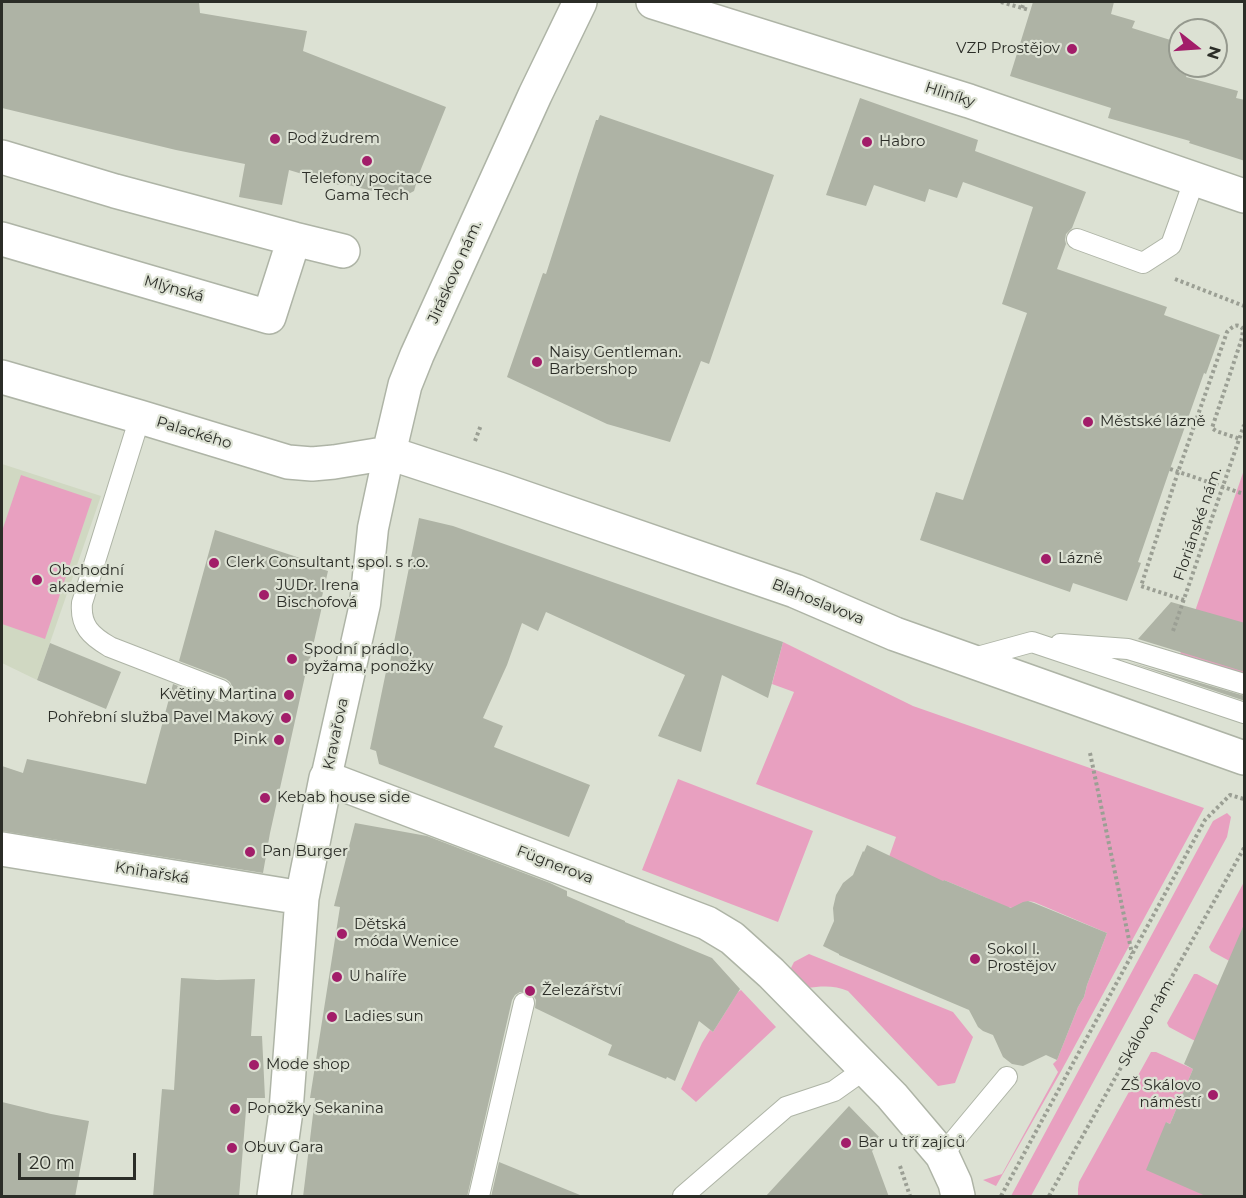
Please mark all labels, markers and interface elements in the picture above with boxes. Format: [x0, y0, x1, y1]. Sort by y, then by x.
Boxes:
north arrow [1168, 18, 1228, 78]
place label: VZP Prostějov [956, 40, 1060, 58]
marker: VZP Prostějov [1065, 42, 1079, 56]
text: N [1203, 44, 1225, 62]
street label: Hliníky [923, 79, 977, 111]
place label: Pod žudrem [287, 130, 380, 148]
marker: Pod žudrem [268, 132, 282, 146]
place label: Habro [879, 133, 925, 151]
marker: Habro [860, 135, 874, 149]
marker: Telefony pocitace Gama Tech [360, 154, 374, 168]
place label: Telefony pocitace Gama Tech [302, 170, 432, 205]
street label: Jiráskovo nám. [424, 218, 486, 326]
street label: Mlýnská [142, 272, 206, 306]
place label: Naisy Gentleman. Barbershop [549, 344, 682, 379]
marker: Naisy Gentleman. Barbershop [530, 355, 544, 369]
street label: Palackého [154, 413, 234, 453]
place label: Městské lázně [1100, 413, 1206, 431]
marker: Městské lázně [1081, 415, 1095, 429]
street label: Floriánské nám. [1170, 465, 1226, 583]
place label: Lázně [1058, 550, 1103, 568]
marker: Lázně [1039, 552, 1053, 566]
place label: Clerk Consultant, spol. s r.o. [226, 554, 428, 572]
marker: Clerk Consultant, spol. s r.o. [207, 556, 221, 570]
place label: Obchodní akademie [49, 562, 124, 597]
marker: Obchodní akademie [30, 573, 44, 587]
street label: Blahoslavova [769, 575, 867, 629]
place label: JUDr. Irena Bischofová [276, 577, 359, 612]
marker: JUDr. Irena Bischofová [257, 588, 271, 602]
place label: Spodní prádlo, pyžama, ponožky [304, 641, 434, 676]
marker: Spodní prádlo, pyžama, ponožky [285, 652, 299, 666]
place label: Květiny Martina [159, 686, 277, 704]
marker: Květiny Martina [282, 688, 296, 702]
street label: Kravařova [320, 696, 352, 772]
place label: Pohřební služba Pavel Makový [47, 709, 274, 727]
marker: Pohřební služba Pavel Makový [279, 711, 293, 725]
place label: Pink [233, 731, 267, 749]
marker: Pink [272, 733, 286, 747]
place label: Kebab house side [277, 789, 410, 807]
marker: Kebab house side [258, 791, 272, 805]
street label: Fügnerova [514, 842, 596, 888]
place label: Pan Burger [262, 843, 348, 861]
marker: Pan Burger [243, 845, 257, 859]
street label: Knihařská [114, 858, 190, 888]
place label: Dětská móda Wenice [354, 916, 459, 951]
marker: Dětská móda Wenice [335, 927, 349, 941]
place label: Sokol I. Prostějov [987, 941, 1056, 976]
marker: Sokol I. Prostějov [968, 952, 982, 966]
place label: U halíře [349, 968, 407, 986]
marker: U halíře [330, 970, 344, 984]
street label: Skálovo nám. [1115, 974, 1179, 1070]
place label: Železářství [542, 982, 622, 1000]
marker: Železářství [523, 984, 537, 998]
place label: Ladies sun [344, 1008, 424, 1026]
marker: Ladies sun [325, 1010, 339, 1024]
place label: Mode shop [266, 1056, 350, 1074]
marker: Mode shop [247, 1058, 261, 1072]
place label: ZŠ Skálovo náměstí [1121, 1077, 1201, 1112]
marker: ZŠ Skálovo náměstí [1206, 1088, 1220, 1102]
place label: Ponožky Sekanina [247, 1100, 384, 1118]
marker: Ponožky Sekanina [228, 1102, 242, 1116]
place label: Bar u tří zajíců [858, 1134, 965, 1152]
marker: Bar u tří zajíců [839, 1136, 853, 1150]
place label: Obuv Gara [244, 1139, 324, 1157]
scale bar [21, 1141, 140, 1179]
marker: Obuv Gara [225, 1141, 239, 1155]
text: 20 m [29, 1152, 75, 1174]

